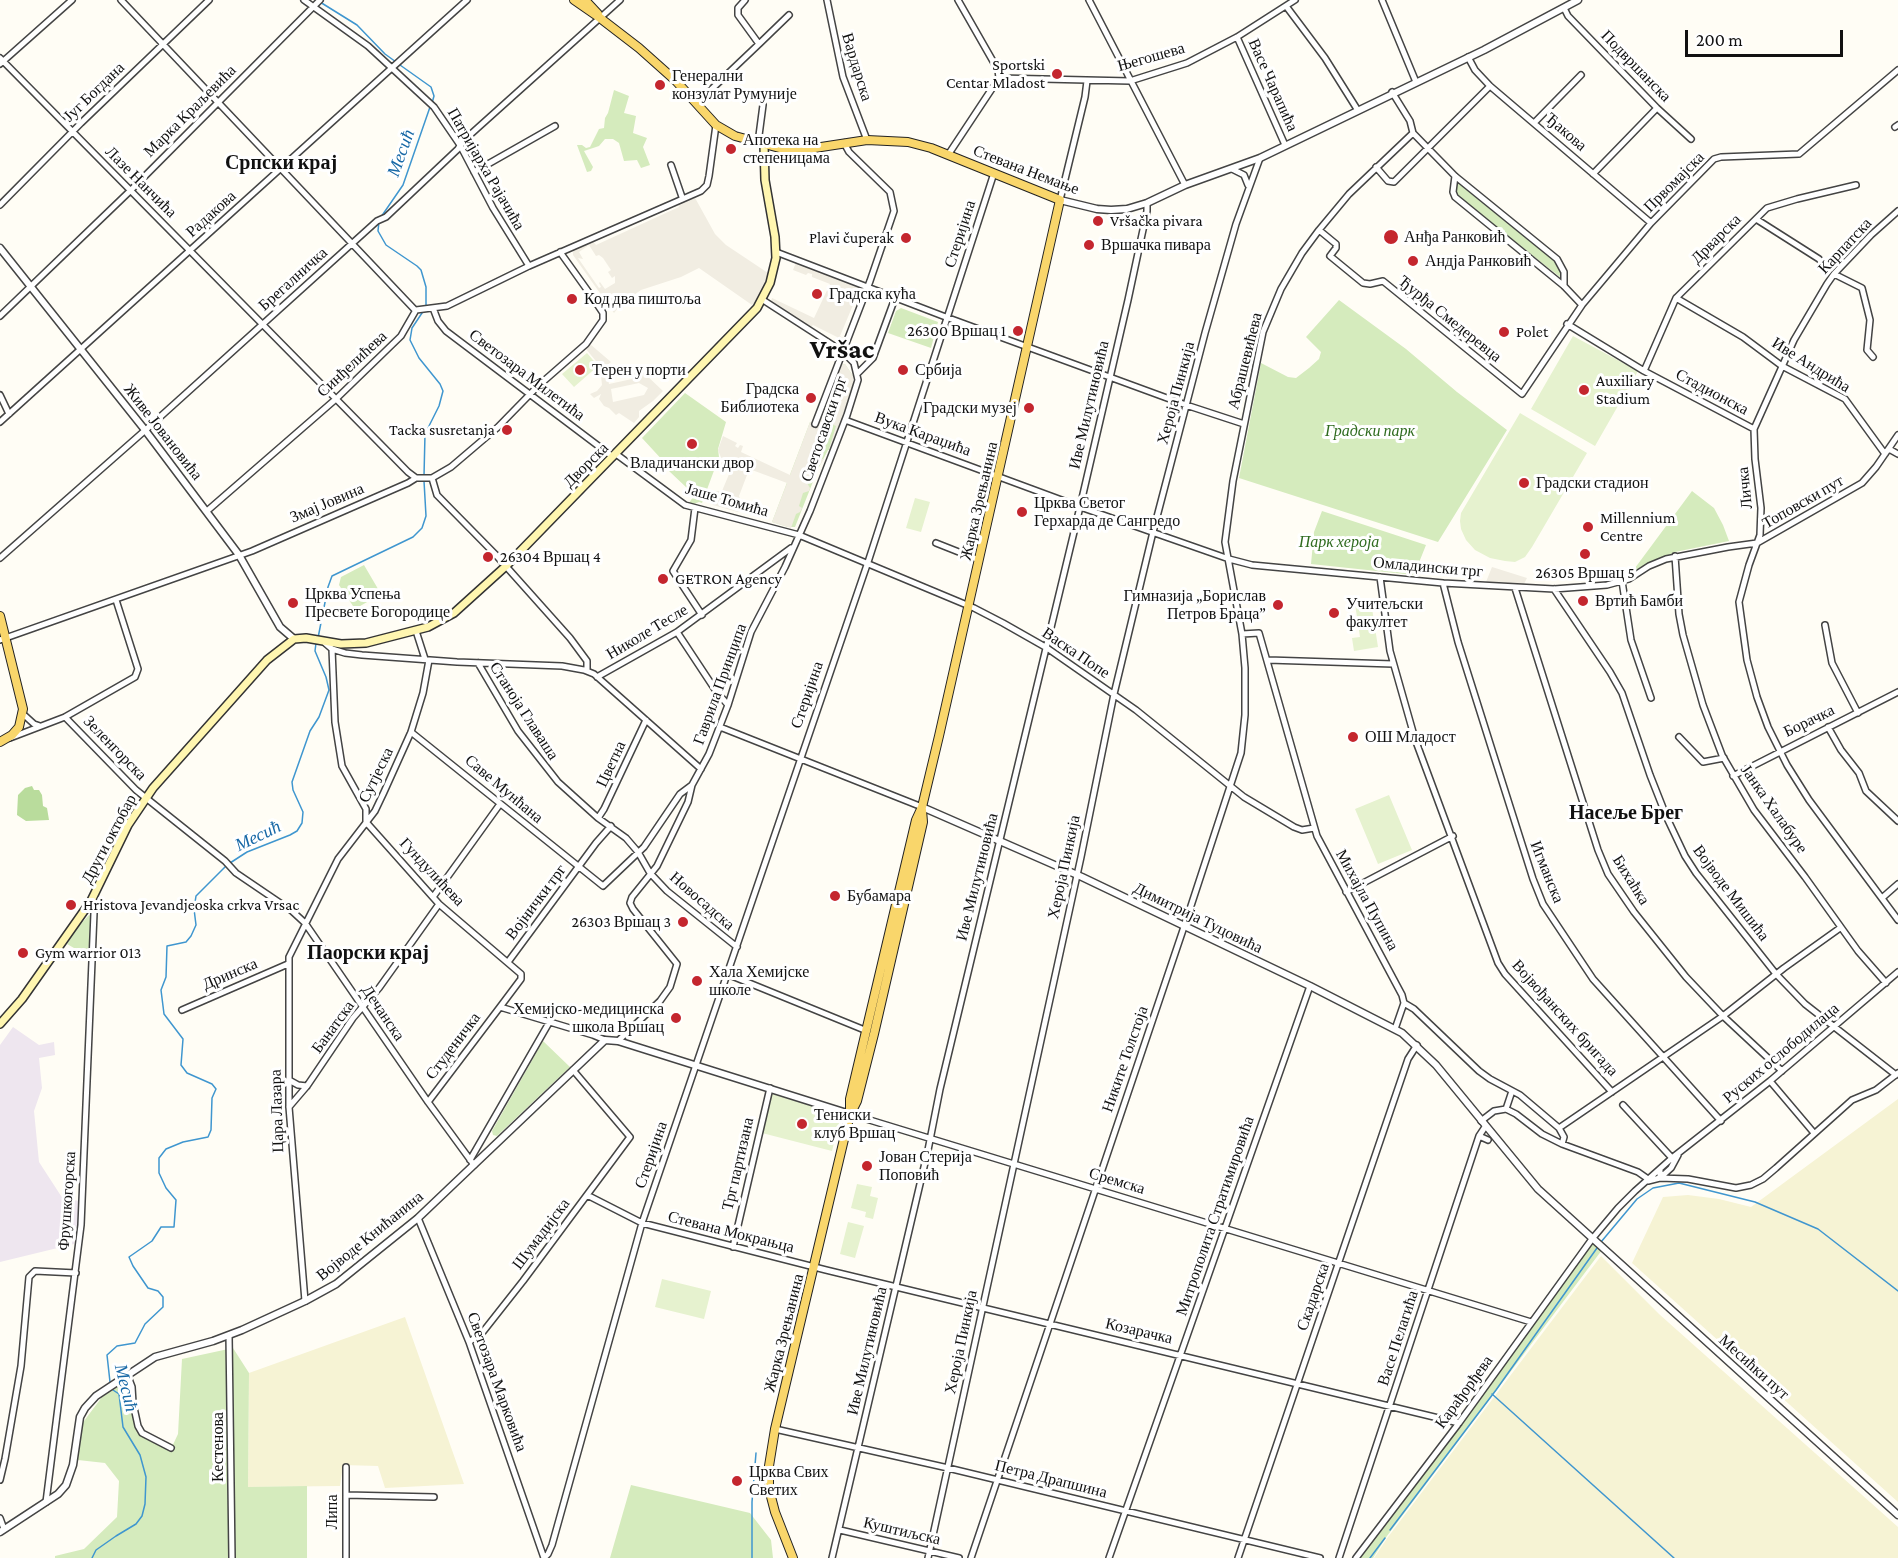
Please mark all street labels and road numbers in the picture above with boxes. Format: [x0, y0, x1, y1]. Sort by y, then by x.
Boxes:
street label: Подвршанска [1597, 26, 1675, 106]
street label: Вардарска [838, 30, 876, 104]
street label: Васе Чарапића [1244, 36, 1302, 134]
street label: Његошева [1115, 38, 1187, 76]
street label: Југ Богдана [59, 58, 129, 126]
street label: Марка Краљевића [140, 61, 240, 161]
street label: Патријарха Рајачића [443, 104, 529, 234]
street label: Ђакова [1541, 109, 1591, 155]
street label: Стевана Немање [970, 141, 1082, 199]
street label: Лазе Нанчића [101, 142, 181, 222]
street label: Првомајска [1640, 148, 1708, 216]
street label: Радакова [182, 187, 240, 241]
street label: Стеријина [940, 198, 980, 270]
street label: Дрварска [1687, 210, 1745, 268]
street label: Карпатска [1814, 214, 1876, 278]
street label: Брегалничка [255, 243, 331, 315]
street label: Ђурђа Смедеревца [1395, 272, 1505, 366]
street label: Абрашевићева [1224, 311, 1266, 411]
street label: Светозара Милетића [465, 325, 589, 425]
street label: Синђелићева [313, 327, 391, 401]
street label: Иве Андрића [1768, 333, 1854, 397]
street label: Иве Милутиновића [1065, 339, 1113, 471]
street label: Хероја Пинкија [1153, 339, 1199, 447]
street label: Стадионска [1672, 365, 1752, 419]
street label: Светосавски трг [797, 374, 851, 484]
street label: Живе Јовановића [119, 380, 207, 484]
street label: Вука Караџића [872, 408, 974, 460]
street label: Дворска [559, 438, 613, 492]
street label: Жарка Зрењанина [956, 440, 1002, 562]
street label: Личка [1733, 466, 1757, 510]
street label: Топовски пут [1759, 471, 1847, 533]
street label: Змај Јовина [287, 479, 367, 527]
street label: Јаше Томића [683, 479, 771, 521]
street label: Омладински трг [1372, 553, 1484, 581]
street label: Николе Тесле [603, 600, 691, 664]
street label: Гаврила Принципа [689, 621, 751, 747]
street label: Васка Попе [1038, 623, 1114, 683]
street label: Станоја Главаша [485, 658, 563, 764]
street label: Стеријина [787, 659, 827, 731]
street label: Борачка [1780, 700, 1838, 742]
street label: Зеленгорска [79, 712, 151, 784]
street label: Цветна [592, 738, 630, 790]
street label: Сутјеска [354, 744, 398, 806]
street label: Саве Мунћана [461, 751, 547, 827]
street label: Јанка Халабуре [1736, 761, 1812, 857]
street label: Други октобар [77, 791, 141, 887]
street label: Иве Милутиновића [952, 811, 1002, 943]
street label: Хероја Пинкија [1044, 813, 1084, 921]
street label: Гундулићева [395, 834, 469, 910]
street label: Игманска [1526, 838, 1568, 906]
street label: Војводе Мишића [1689, 841, 1773, 945]
street label: Михајла Пупина [1331, 846, 1403, 954]
street label: Бихаћка [1608, 851, 1654, 909]
street label: Војнички трг [501, 861, 571, 943]
street label: Новосадска [666, 868, 738, 934]
street label: Димитрија Туцовића [1130, 878, 1266, 958]
street label: Дринска [200, 954, 260, 994]
street label: Војвођанских бригада [1508, 956, 1622, 1080]
street label: Дечанска [357, 981, 409, 1045]
street label: Банатска [307, 997, 359, 1057]
street label: Руских ослободилаца [1719, 999, 1843, 1107]
street label: Никите Толстоја [1098, 1003, 1152, 1115]
street label: Студеничка [421, 1009, 485, 1083]
street label: Цара Лазара [266, 1069, 288, 1153]
street label: Митрополита Стратимировића [1172, 1114, 1258, 1318]
street label: Трг партизана [718, 1116, 758, 1212]
street label: Стеријина [631, 1119, 671, 1191]
street label: Фрушкогорска [54, 1151, 80, 1251]
street label: Сремска [1087, 1163, 1147, 1199]
street label: Војводе Книћанина [313, 1187, 427, 1285]
street label: Шумадијска [508, 1195, 574, 1273]
street label: Стевана Мокрањца [666, 1207, 796, 1257]
street label: Скадарска [1292, 1261, 1334, 1333]
street label: Жарка Зрењанина [760, 1272, 808, 1394]
street label: Иве Милутиновића [843, 1285, 891, 1417]
street label: Хероја Пинкија [941, 1288, 981, 1396]
street label: Васе Пелагића [1374, 1288, 1422, 1388]
street label: Светозара Марковића [463, 1310, 531, 1454]
street label: Козарачка [1103, 1314, 1175, 1348]
street label: Месићки пут [1715, 1330, 1793, 1404]
street label: Карађорђева [1431, 1352, 1497, 1432]
street label: Кестенова [208, 1412, 228, 1482]
street label: Петра Драпшина [993, 1456, 1109, 1502]
street label: Липа [322, 1494, 342, 1530]
street label: Куштиљска [861, 1513, 943, 1549]

